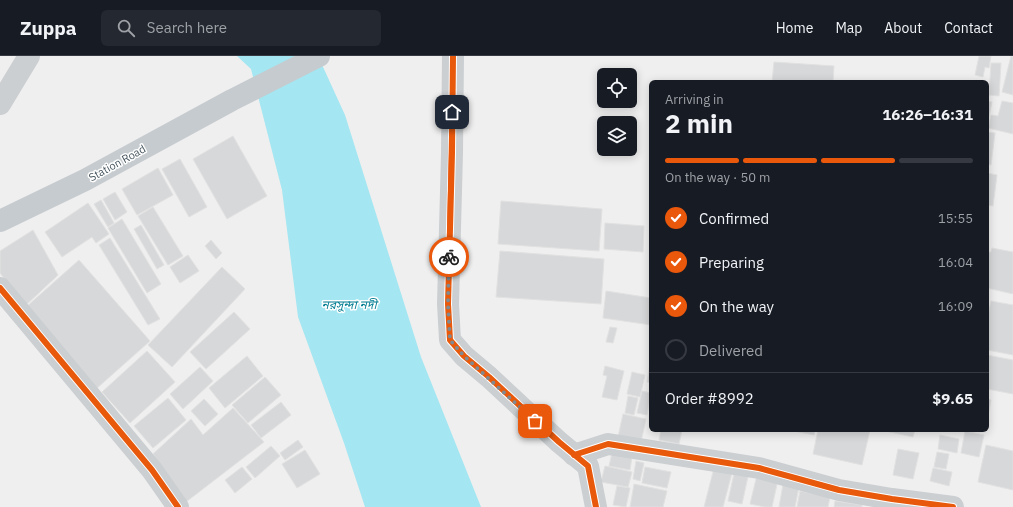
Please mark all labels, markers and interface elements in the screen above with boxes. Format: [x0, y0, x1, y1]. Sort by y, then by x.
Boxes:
search box [101, 10, 381, 46]
text: Zuppa [20, 16, 77, 40]
icon: search [115, 17, 137, 39]
text: Search here [147, 18, 227, 37]
text: Home [776, 19, 813, 37]
text: Map [835, 19, 862, 37]
text: About [884, 19, 922, 37]
text: Contact [944, 19, 993, 37]
map controls [597, 68, 637, 156]
button: locate [597, 68, 637, 108]
text: Arriving in [665, 91, 724, 108]
pin [435, 95, 469, 129]
icon: home [441, 101, 463, 123]
text: 16:26–16:31 [882, 105, 973, 124]
text: 2 min [665, 106, 733, 140]
button: layers [597, 116, 637, 156]
street label: Station Road [86, 142, 148, 184]
text: On the way · 50 m [665, 169, 770, 186]
icon: check [665, 207, 687, 229]
text: Confirmed [699, 209, 769, 228]
text: 15:55 [938, 210, 973, 227]
courier [429, 237, 469, 277]
icon: bike [438, 246, 460, 268]
icon: check [665, 251, 687, 273]
text: Preparing [699, 253, 764, 272]
text: 16:04 [938, 254, 973, 271]
icon: check [665, 295, 687, 317]
water label: নরসুন্দা নদী [321, 297, 379, 312]
text: On the way [699, 297, 774, 316]
text: 16:09 [938, 298, 973, 315]
text: Delivered [699, 341, 763, 360]
text: Order #8992 [665, 389, 754, 408]
text: $9.65 [932, 389, 973, 408]
pin [518, 404, 552, 438]
icon: bag [524, 410, 546, 432]

